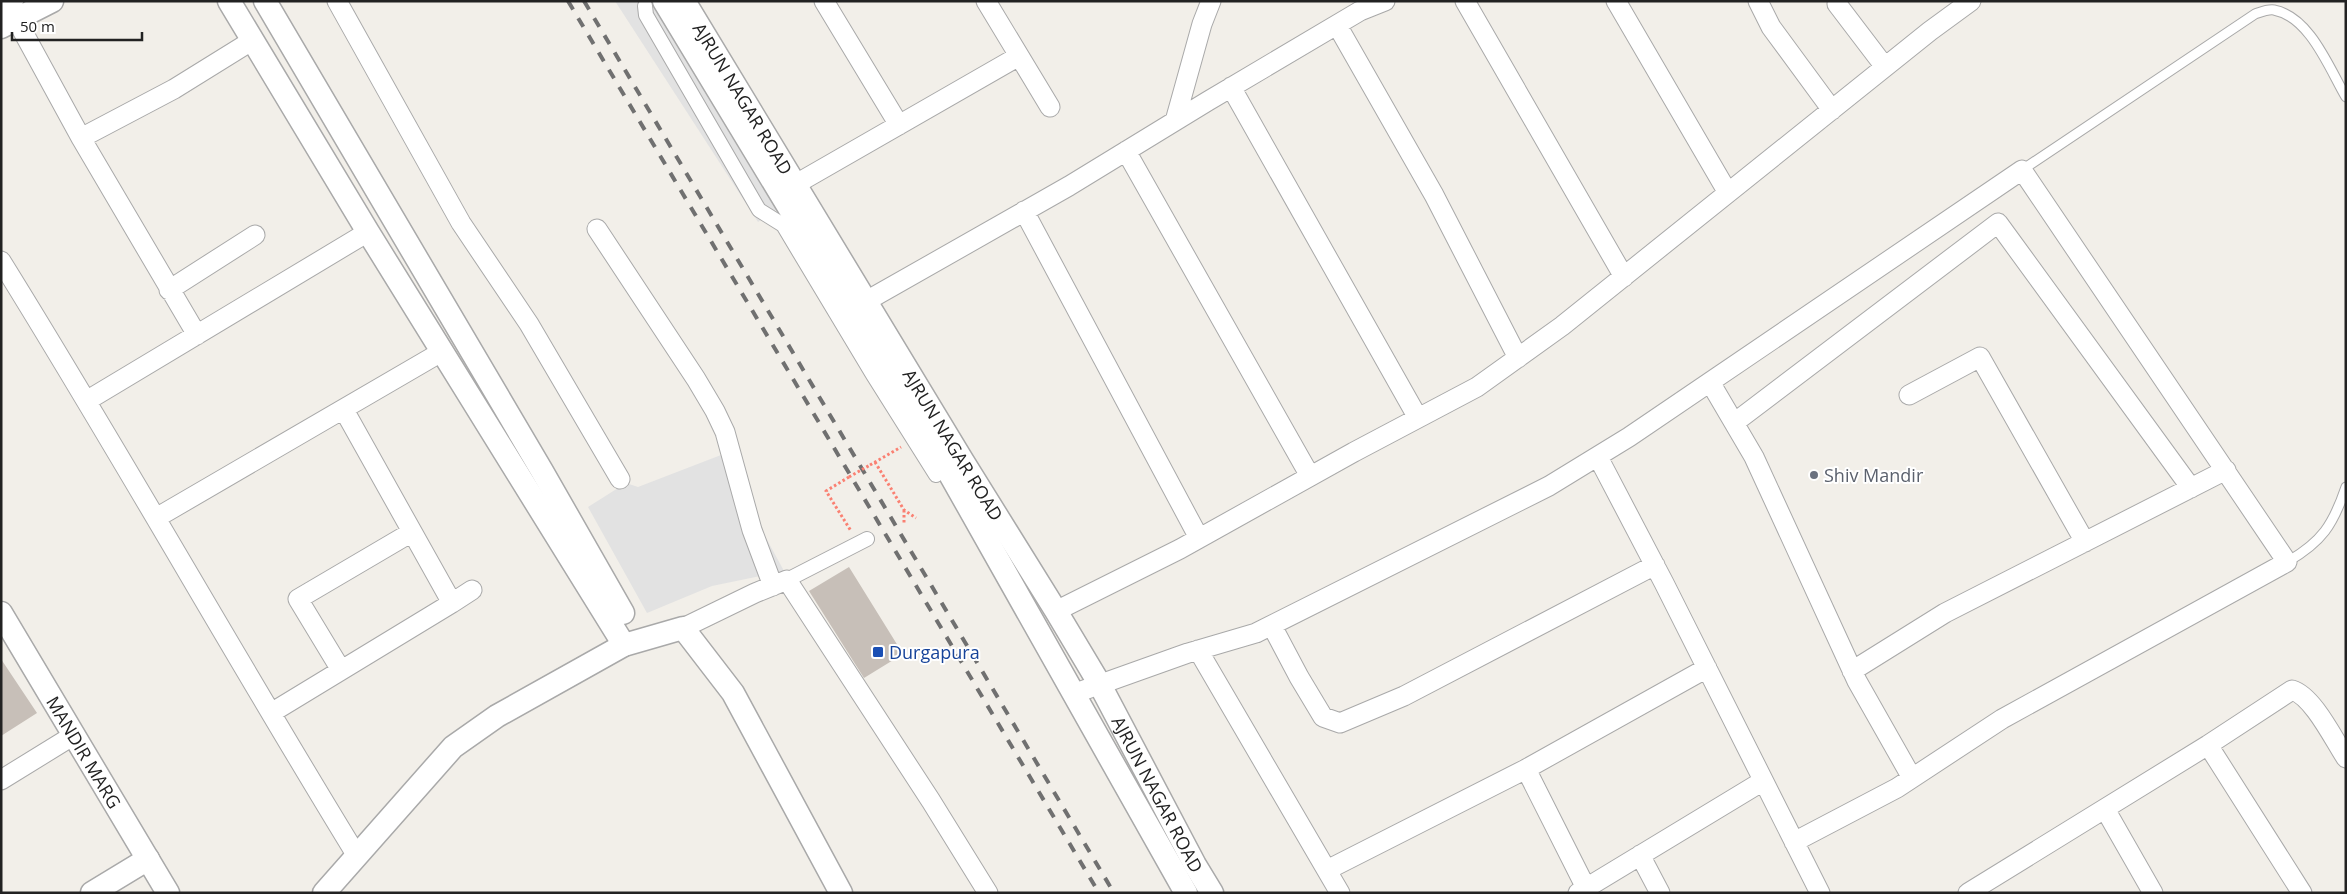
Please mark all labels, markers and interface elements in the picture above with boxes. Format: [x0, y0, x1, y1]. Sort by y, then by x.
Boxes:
scale bar [12, 10, 142, 42]
text: 50 m [20, 16, 55, 36]
street label: AJRUN NAGAR ROAD [688, 18, 798, 179]
street label: AJRUN NAGAR ROAD [898, 364, 1009, 525]
place label: Shiv Mandir [1824, 463, 1924, 487]
marker: Shiv Mandir [1808, 469, 1820, 481]
place label: Durgapura [889, 640, 980, 664]
marker: Durgapura [871, 645, 885, 659]
street label: MANDIR MARG [41, 692, 127, 813]
street label: AJRUN NAGAR ROAD [1107, 712, 1209, 877]

